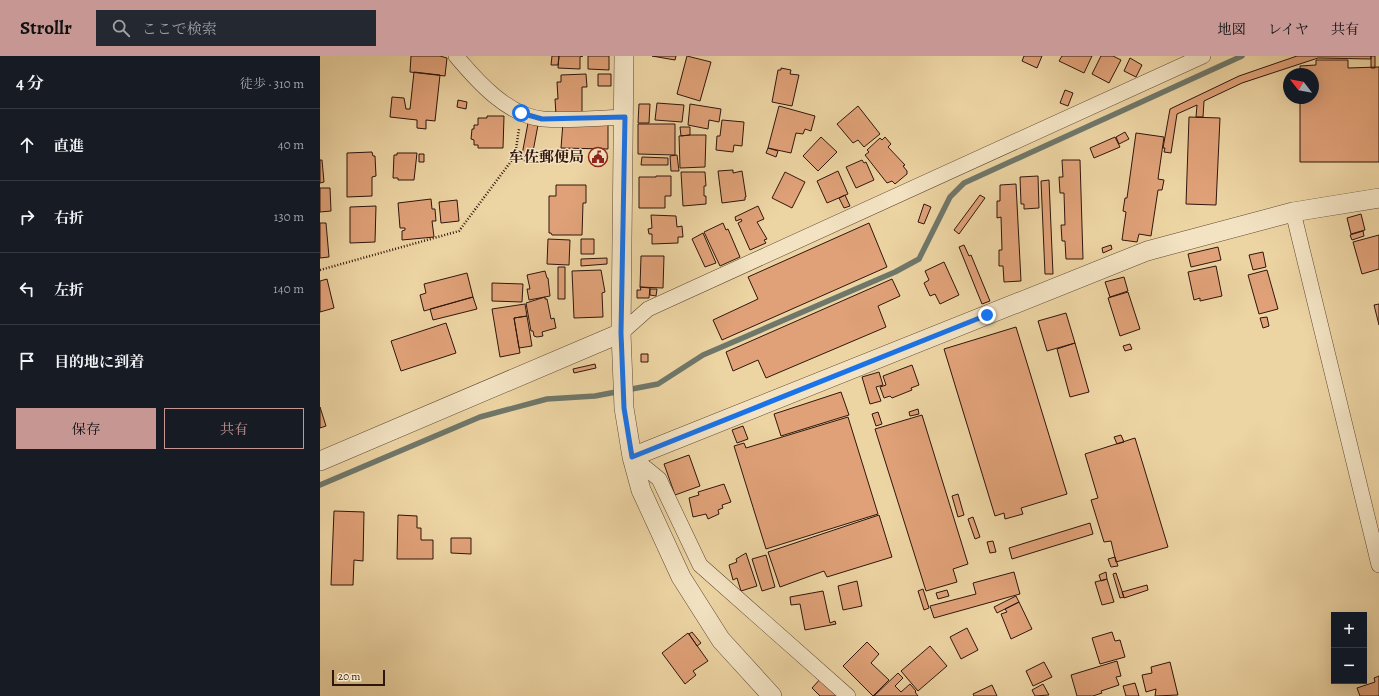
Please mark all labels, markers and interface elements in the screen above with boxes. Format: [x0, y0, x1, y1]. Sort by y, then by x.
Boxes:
search box [96, 10, 376, 46]
text: Strollr [20, 15, 72, 41]
icon: search [110, 17, 132, 39]
text: ここで検索 [142, 19, 217, 39]
text: 地図 [1218, 20, 1246, 39]
text: レイヤ [1268, 20, 1309, 39]
text: 共有 [1331, 20, 1359, 39]
north arrow [1283, 68, 1319, 104]
text: 4 分 [16, 72, 44, 95]
text: 徒歩 · 310 m [240, 75, 304, 92]
route start [512, 104, 530, 122]
icon: ahead [16, 134, 38, 156]
text: 直進 [54, 136, 84, 156]
text: 40 m [278, 136, 304, 153]
public building icon: 牟佐郵便局 [587, 146, 609, 168]
place label: 牟佐郵便局 [509, 147, 584, 167]
icon: right [16, 206, 38, 228]
text: 右折 [54, 208, 84, 228]
text: 130 m [274, 208, 304, 225]
icon: left [16, 278, 38, 300]
text: 左折 [54, 280, 84, 300]
text: 140 m [273, 280, 304, 297]
route end [978, 306, 996, 324]
icon: arrive [16, 350, 38, 372]
text: 目的地に到着 [54, 352, 144, 372]
button: 保存 [16, 408, 156, 449]
button: 共有 [164, 408, 304, 449]
map controls [1331, 612, 1367, 684]
button: + [1331, 612, 1367, 648]
button: − [1331, 648, 1367, 684]
scale bar [332, 668, 385, 687]
text: 20 m [338, 669, 360, 684]

